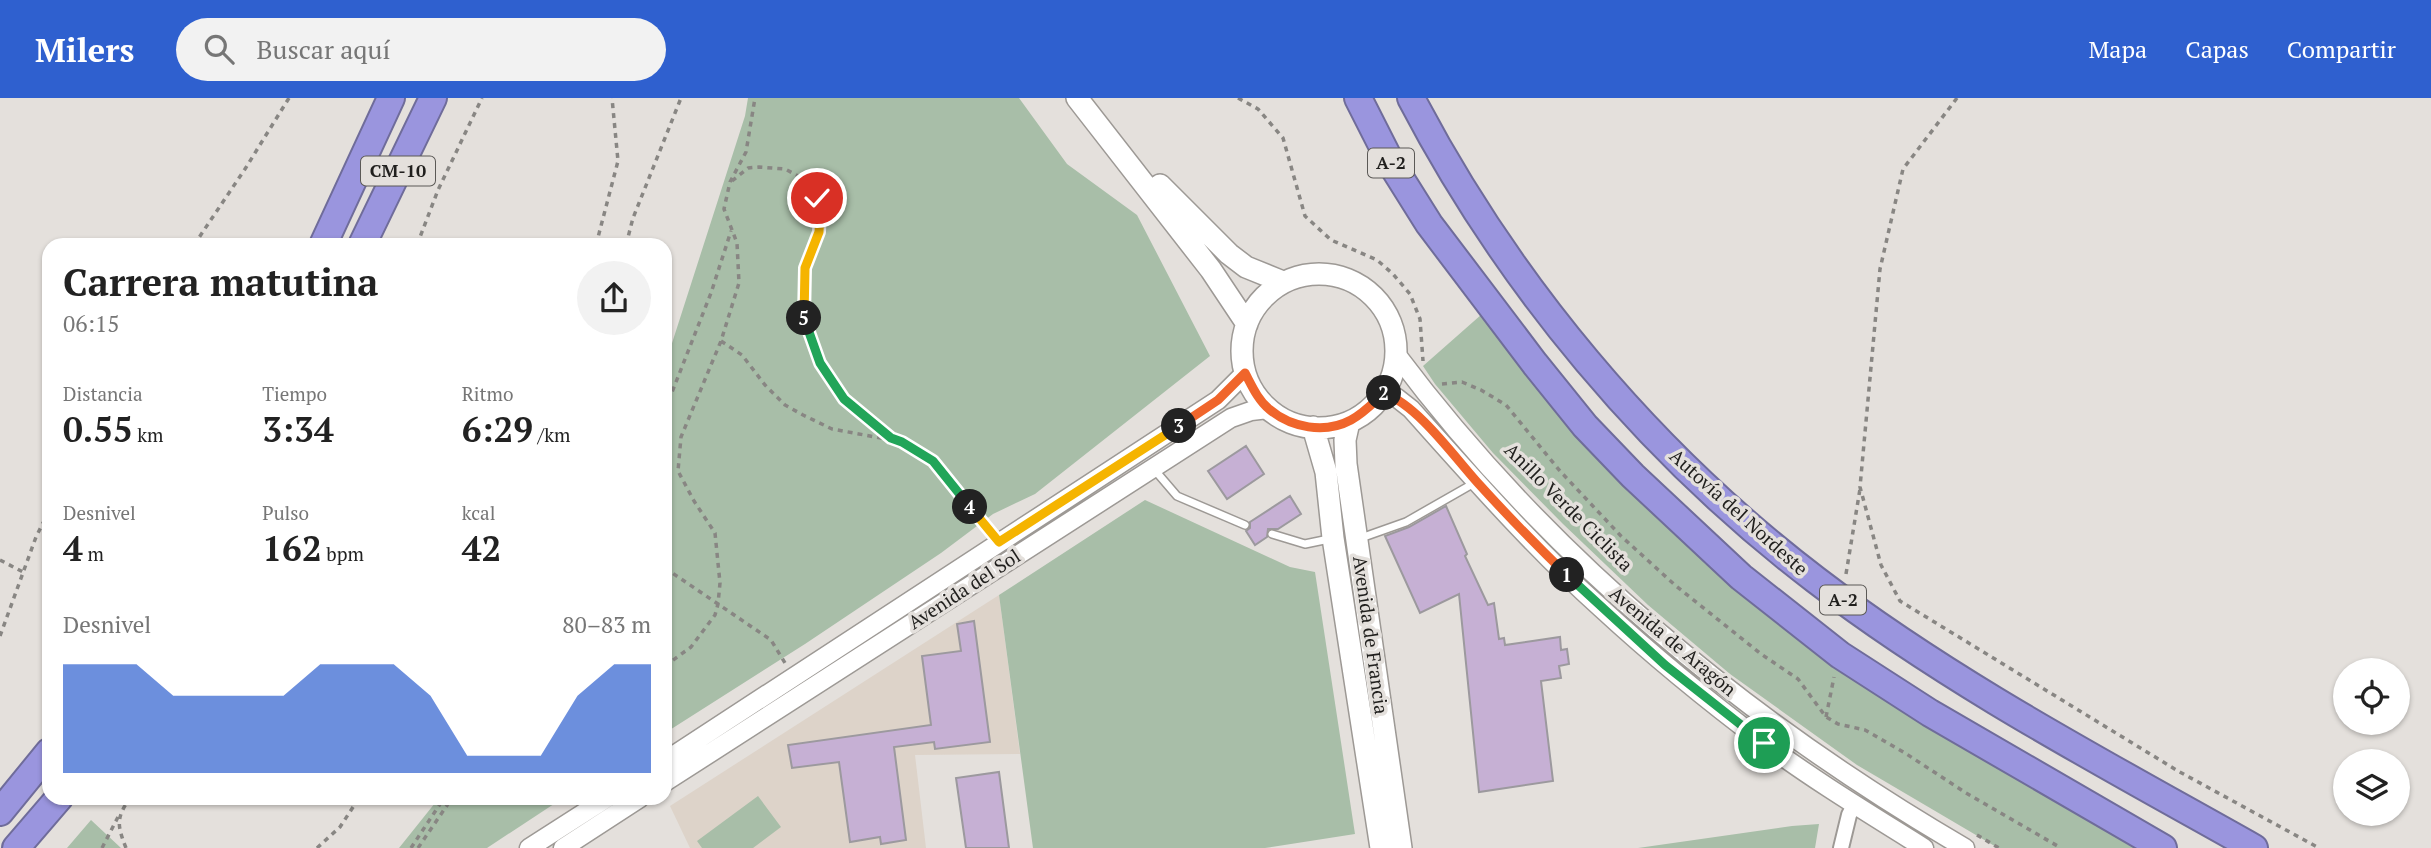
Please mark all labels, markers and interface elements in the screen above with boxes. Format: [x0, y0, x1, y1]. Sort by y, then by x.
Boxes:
search box [176, 18, 666, 81]
text: Milers [35, 28, 134, 71]
icon: search [200, 30, 238, 68]
text: Buscar aquí [256, 32, 390, 66]
text: Mapa [2089, 33, 2147, 65]
text: Capas [2185, 33, 2249, 65]
text: Compartir [2287, 33, 2396, 65]
road number: A-2 [1368, 149, 1414, 178]
road number: CM-10 [361, 156, 435, 186]
pin [787, 168, 847, 228]
icon: check [798, 179, 836, 217]
text: Carrera matutina [63, 257, 378, 307]
button: share [577, 261, 651, 335]
pin: 5 [786, 300, 822, 336]
text: 5 [798, 305, 809, 330]
text: 06:15 [63, 308, 120, 339]
pin: 2 [1366, 376, 1402, 410]
text: 2 [1378, 380, 1389, 405]
text: Distancia [63, 381, 143, 406]
text: Tiempo [262, 381, 327, 406]
text: Ritmo [462, 381, 513, 406]
text: 0.55 [63, 406, 133, 452]
text: 3:34 [262, 406, 334, 452]
text: 6:29 [462, 406, 533, 452]
pin: 3 [1162, 408, 1196, 444]
text: 3 [1173, 413, 1184, 438]
text: km [133, 422, 164, 447]
text: /km [533, 422, 570, 447]
street label: Anillo Verde Ciclista [1500, 437, 1639, 577]
street label: Autovía del Nordeste [1665, 443, 1814, 580]
pin: 4 [953, 490, 988, 524]
text: 4 [964, 494, 975, 519]
text: Desnivel [63, 500, 136, 525]
text: Pulso [262, 500, 309, 525]
text: kcal [462, 500, 495, 525]
text: 4 [63, 525, 83, 571]
text: 162 [262, 525, 322, 571]
text: 42 [462, 525, 501, 571]
text: m [83, 541, 104, 566]
text: bpm [322, 541, 364, 566]
street label: Avenida del Sol [903, 543, 1025, 634]
street label: Avenida de Francia [1348, 554, 1395, 716]
pin: 1 [1550, 558, 1584, 592]
text: 1 [1561, 562, 1572, 587]
street label: Avenida de Aragón [1605, 580, 1742, 701]
road number: A-2 [1820, 586, 1866, 614]
text: Desnivel [63, 609, 151, 640]
text: 80–83 m [562, 609, 651, 640]
map controls [2333, 658, 2410, 826]
button: locate [2333, 658, 2410, 735]
pin [1734, 713, 1794, 773]
icon: arrive [1745, 724, 1783, 762]
button: layers [2333, 749, 2410, 826]

